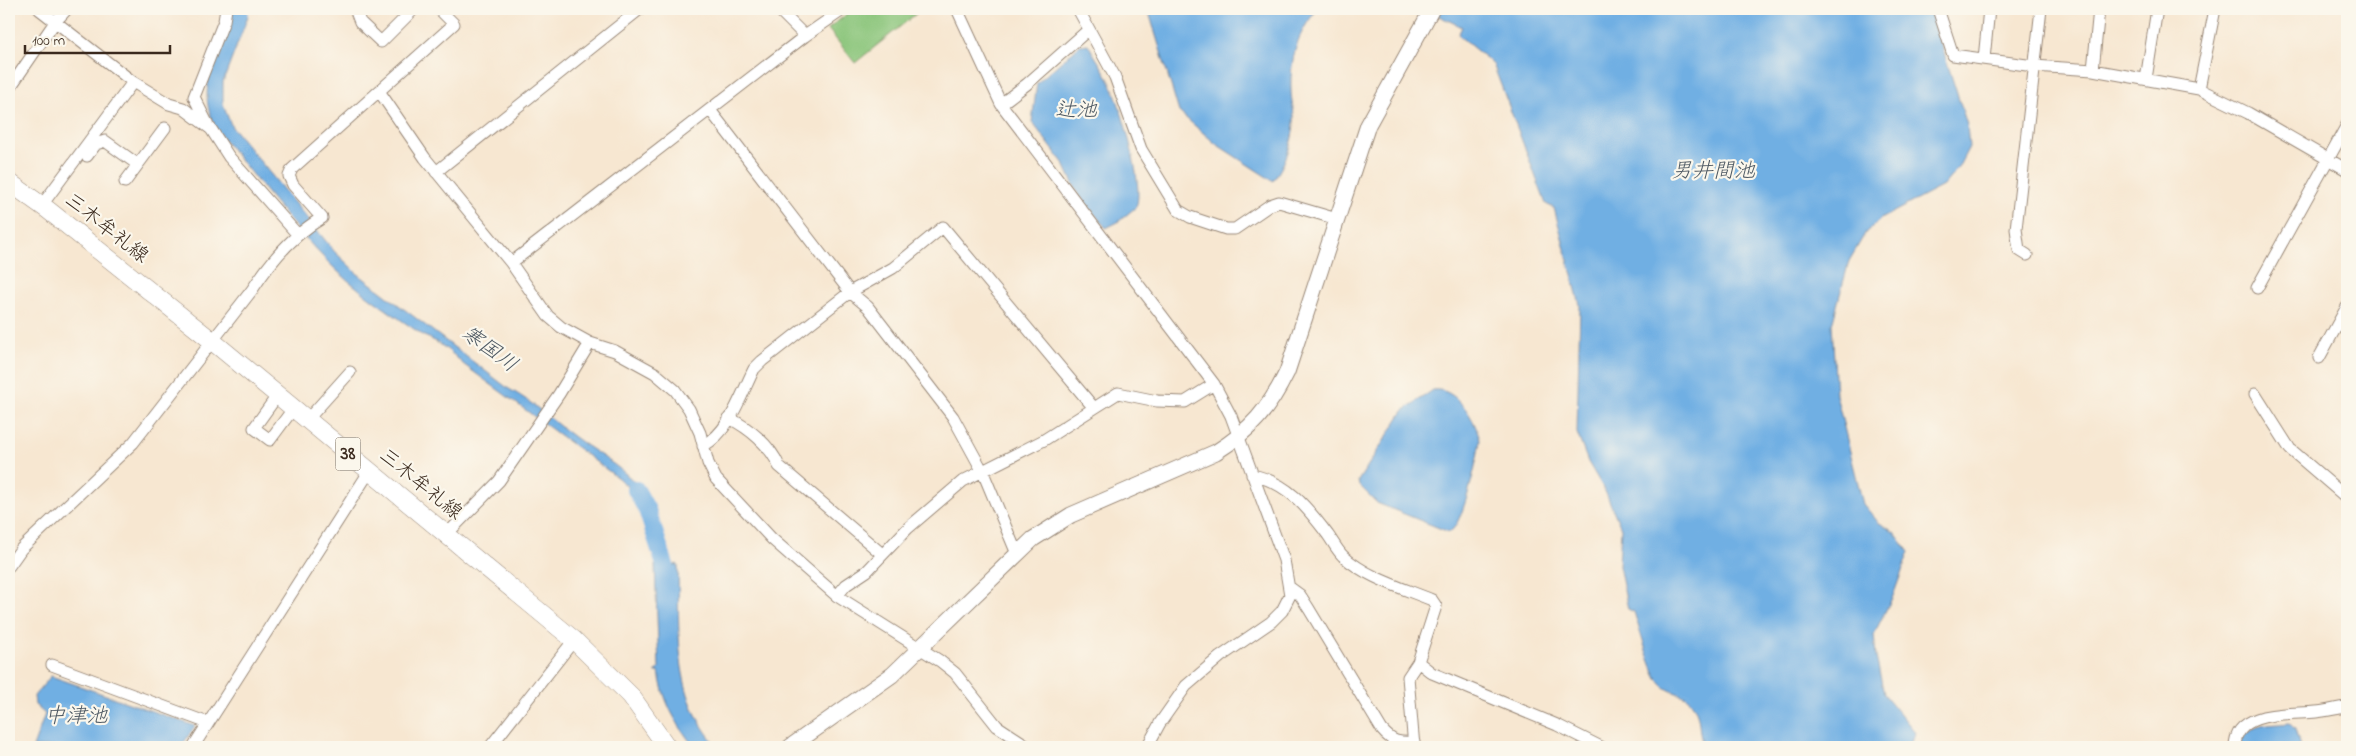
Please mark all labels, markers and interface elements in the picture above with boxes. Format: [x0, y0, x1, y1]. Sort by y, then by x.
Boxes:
scale bar [25, 22, 170, 54]
text: 100 m [32, 30, 65, 52]
water label: 辻池 [1055, 96, 1098, 126]
water label: 男井間池 [1671, 157, 1756, 187]
street label: 三木牟礼線 [58, 187, 154, 271]
water label: 寒国川 [455, 319, 523, 381]
road number: 38 [336, 438, 360, 470]
street label: 三木牟礼線 [372, 442, 468, 528]
water label: 中津池 [45, 702, 108, 732]

